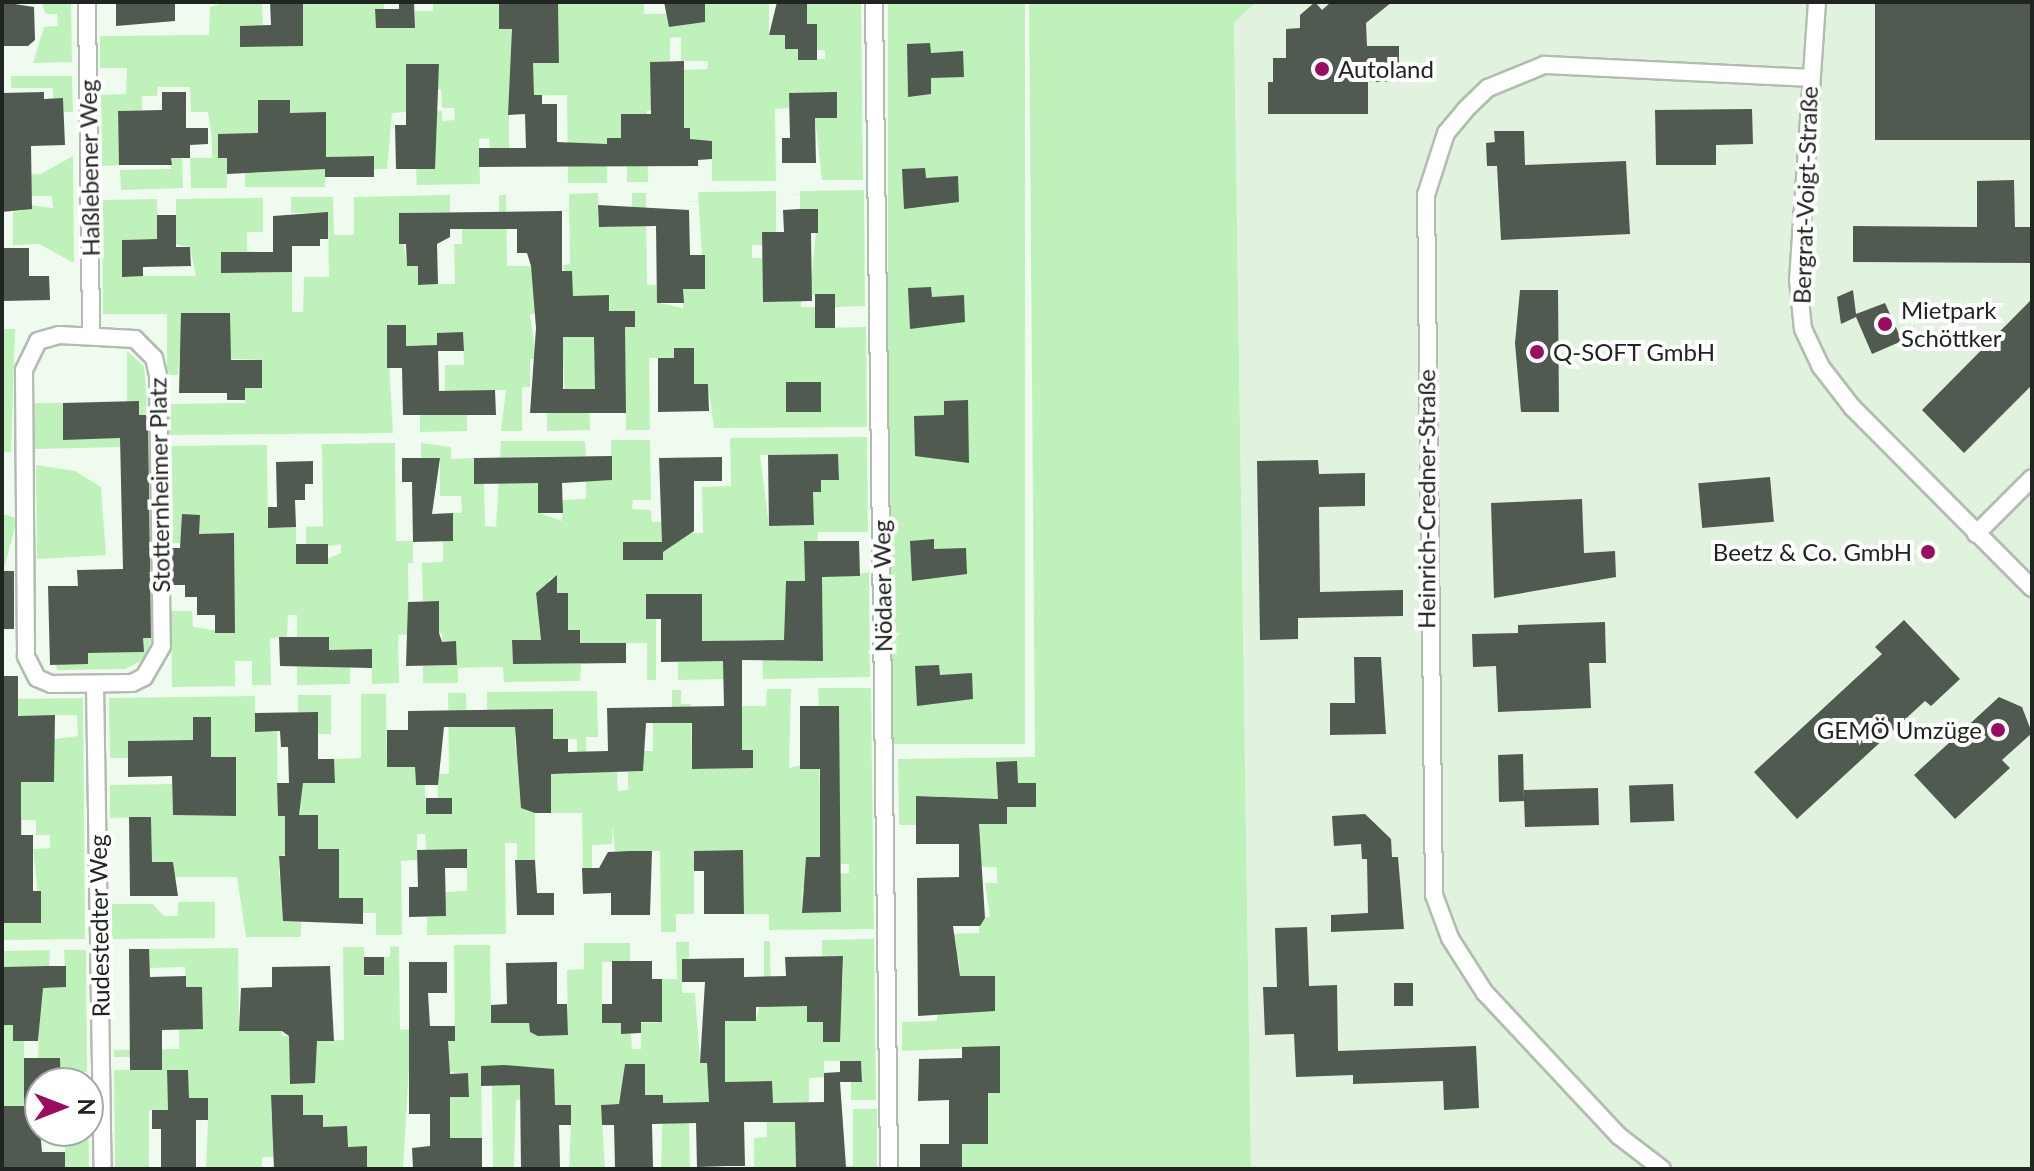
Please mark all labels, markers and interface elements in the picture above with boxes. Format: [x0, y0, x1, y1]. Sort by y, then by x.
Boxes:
place label: Autoland [1338, 55, 1434, 83]
marker: Autoland [1313, 60, 1331, 78]
street label: Haßlebener Weg [73, 79, 105, 257]
street label: Bergrat-Voigt-Straße [1787, 86, 1823, 304]
place label: Mietpark Schöttker [1901, 296, 2001, 352]
marker: Mietpark Schöttker [1876, 315, 1894, 333]
place label: Q-SOFT GmbH [1553, 338, 1716, 366]
marker: Q-SOFT GmbH [1528, 343, 1546, 361]
street label: Heinrich-Credner-Straße [1412, 369, 1440, 629]
street label: Stotternheimer Platz [143, 377, 175, 593]
street label: Nödaer Weg [866, 519, 898, 653]
place label: Beetz & Co. GmbH [1713, 538, 1912, 566]
marker: Beetz & Co. GmbH [1919, 543, 1937, 561]
place label: GEMÖ Umzüge [1817, 716, 1982, 744]
marker: GEMÖ Umzüge [1989, 721, 2007, 739]
street label: Rudestedter Weg [83, 834, 115, 1018]
north arrow [24, 1067, 104, 1147]
text: N [73, 1099, 100, 1115]

